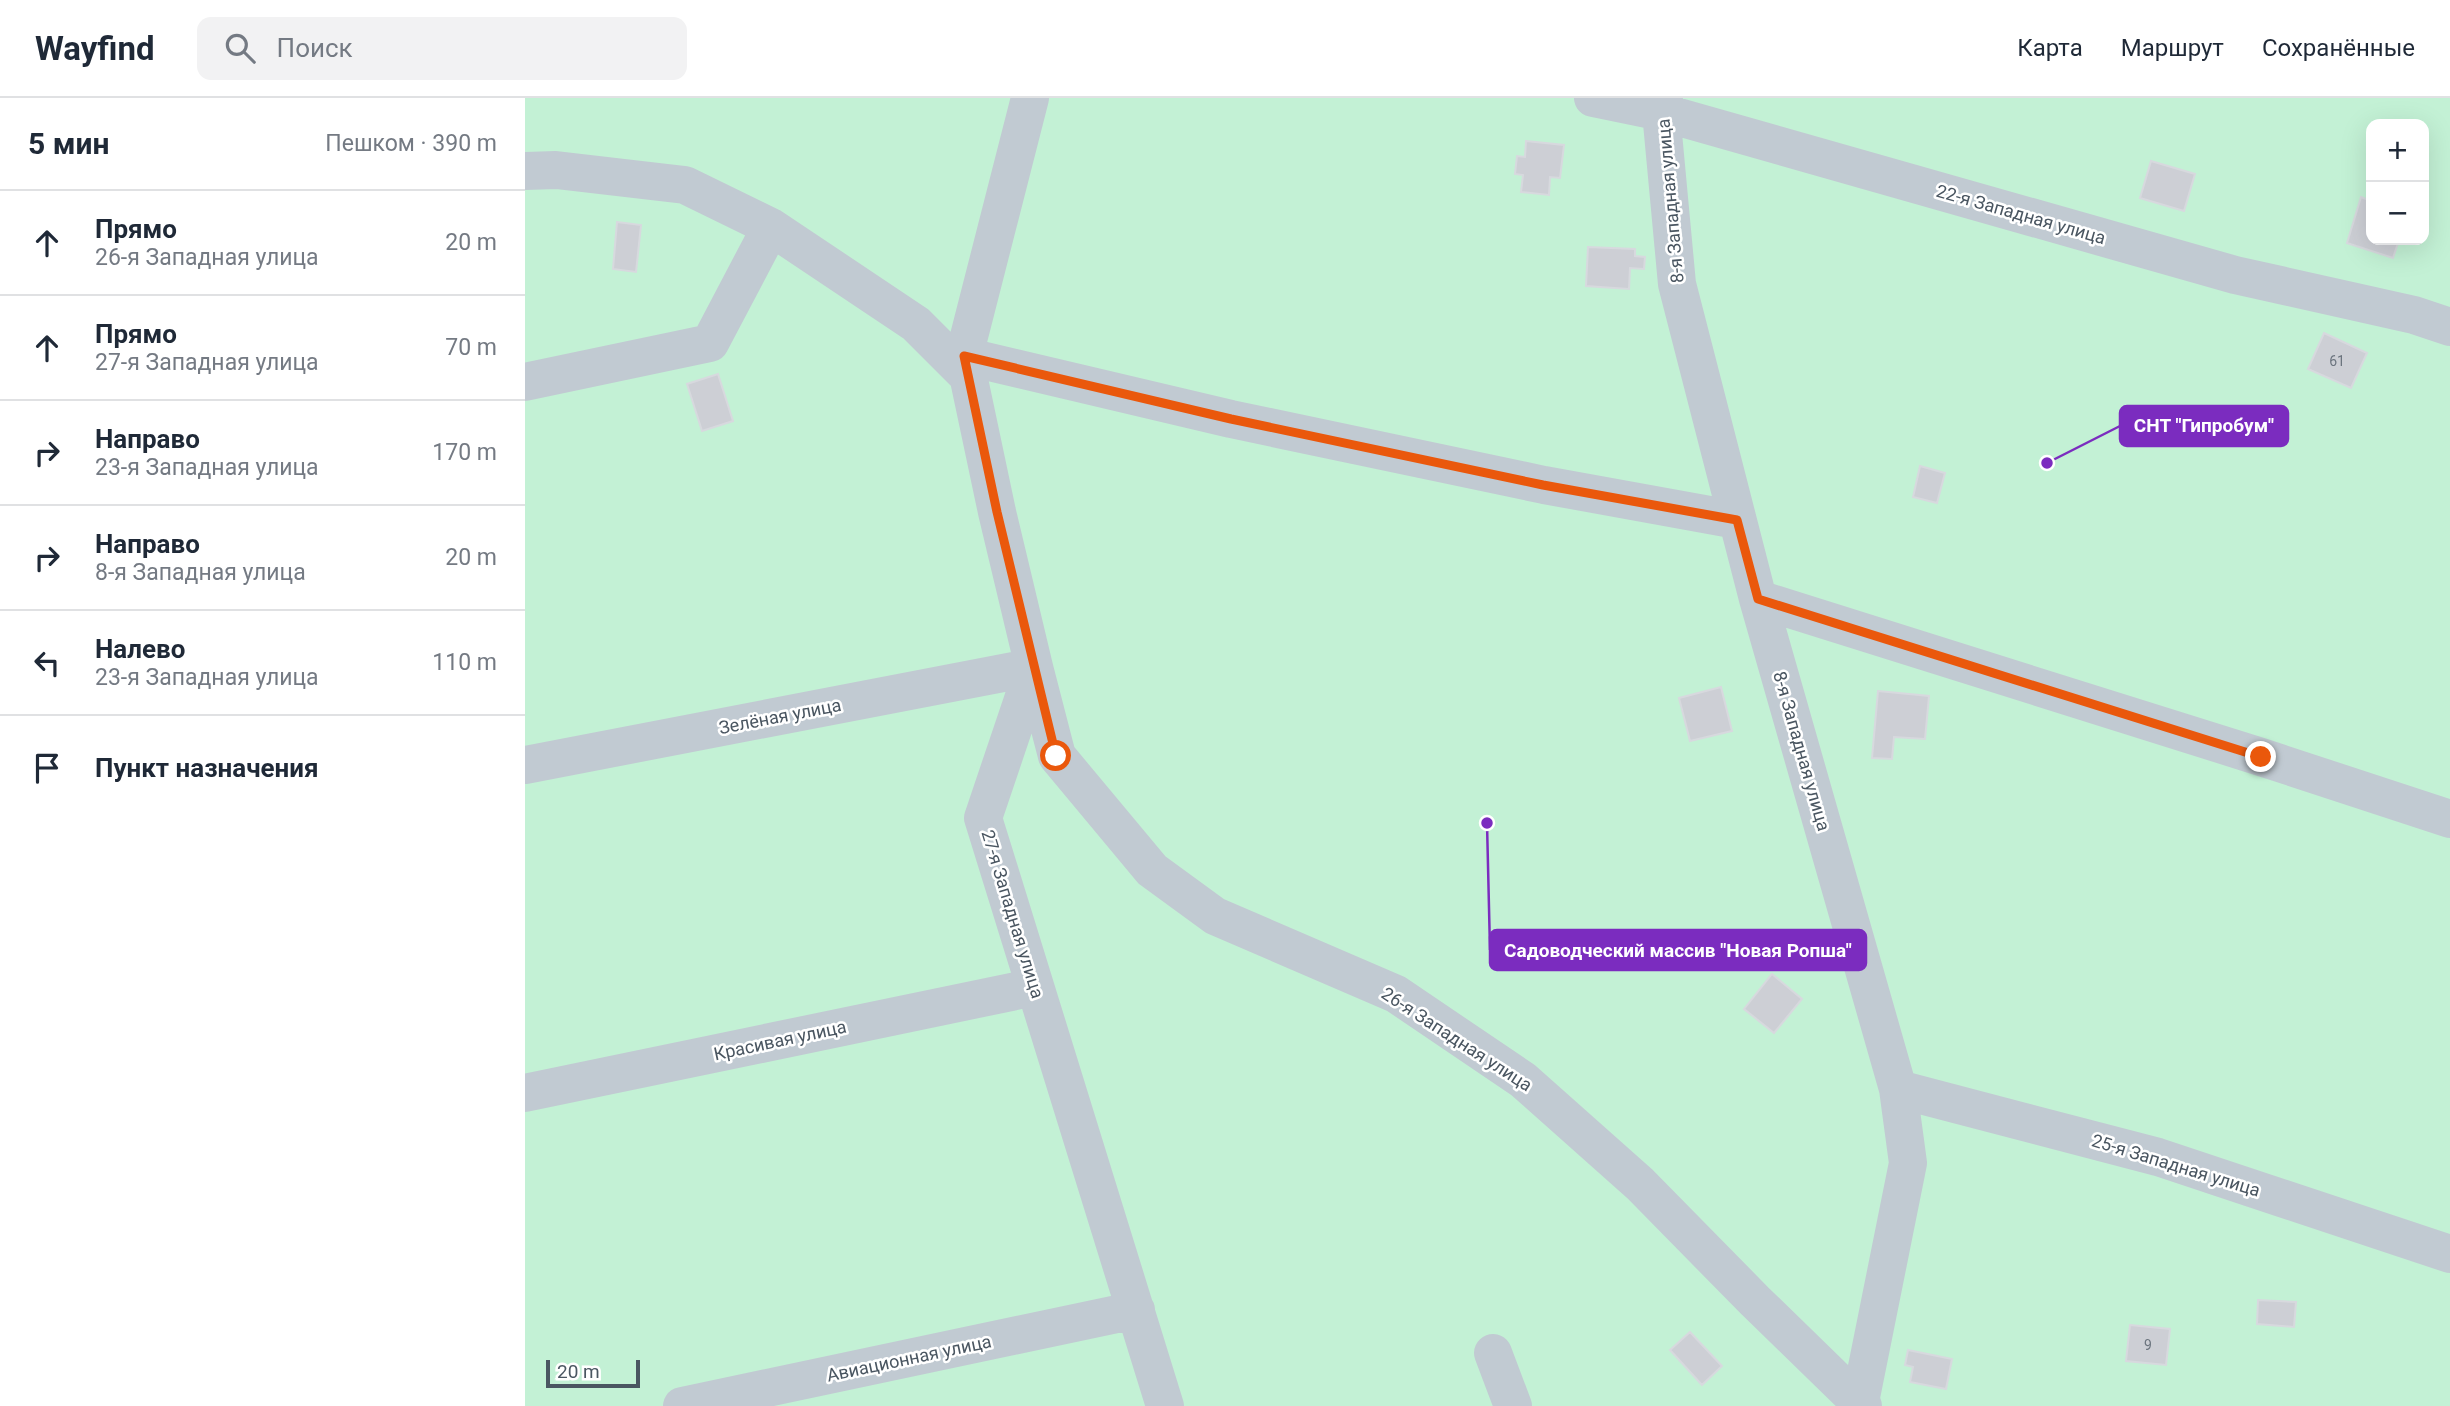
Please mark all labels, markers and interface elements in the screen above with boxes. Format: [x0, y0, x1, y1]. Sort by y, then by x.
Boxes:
search box [197, 17, 687, 80]
text: Wayfind [35, 29, 155, 68]
icon: search [221, 29, 259, 67]
text: Поиск [277, 33, 353, 63]
text: Карта [2017, 34, 2083, 62]
text: Маршрут [2121, 34, 2224, 62]
text: Сохранённые [2262, 34, 2415, 62]
street label: 8-я Западная улица [1652, 118, 1688, 284]
map controls [2366, 119, 2429, 245]
button: + [2366, 119, 2429, 182]
text: 5 мин [28, 126, 109, 161]
text: Пешком · 390 m [325, 130, 497, 157]
street label: 22-я Западная улица [1934, 180, 2108, 248]
button: − [2366, 182, 2429, 245]
text: Прямо [95, 214, 177, 244]
icon: ahead [28, 224, 66, 262]
text: 20 m [445, 229, 497, 256]
text: 26-я Западная улица [95, 244, 319, 271]
text: Прямо [95, 319, 177, 349]
icon: ahead [28, 329, 66, 367]
text: 70 m [445, 334, 497, 361]
text: 27-я Западная улица [95, 349, 319, 376]
house number: 61 [2329, 353, 2345, 369]
callout: СНТ "Гипробум" [2120, 406, 2288, 446]
text: СНТ "Гипробум" [2134, 414, 2274, 437]
text: Направо [95, 424, 200, 454]
icon: right [28, 434, 66, 472]
text: 170 m [432, 439, 497, 466]
text: 23-я Западная улица [95, 454, 319, 481]
text: Направо [95, 529, 200, 559]
icon: right [28, 539, 66, 577]
text: 20 m [445, 544, 497, 571]
text: 8-я Западная улица [95, 559, 306, 586]
text: Налево [95, 634, 185, 664]
icon: left [28, 644, 66, 682]
text: 110 m [432, 649, 497, 676]
text: 23-я Западная улица [95, 664, 319, 691]
street label: 8-я Западная улица [1769, 669, 1835, 833]
street label: Зелёная улица [717, 694, 843, 738]
route start [1040, 740, 1071, 771]
route end [2245, 741, 2276, 772]
icon: arrive [28, 749, 66, 787]
text: Пункт назначения [95, 753, 319, 783]
street label: 27-я Западная улица [977, 827, 1049, 1001]
callout: Садоводческий массив "Новая Ропша" [1490, 930, 1866, 970]
text: Садоводческий массив "Новая Ропша" [1504, 939, 1852, 962]
street label: 26-я Западная улица [1378, 983, 1536, 1095]
street label: Красивая улица [712, 1016, 848, 1064]
street label: 25-я Западная улица [2089, 1129, 2263, 1201]
street label: Авиационная улица [825, 1330, 993, 1386]
house number: 9 [2144, 1337, 2152, 1353]
scale bar [546, 1357, 641, 1389]
text: 20 m [557, 1360, 600, 1383]

